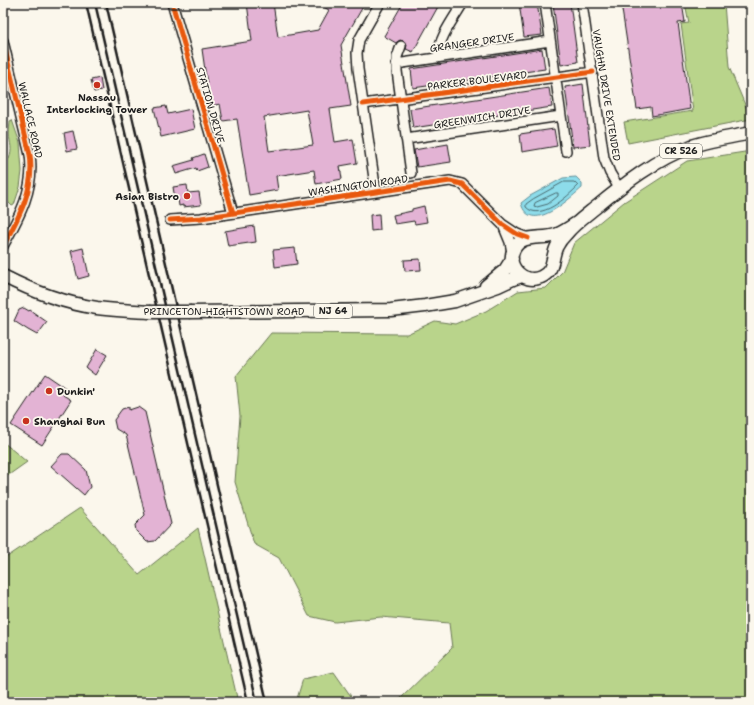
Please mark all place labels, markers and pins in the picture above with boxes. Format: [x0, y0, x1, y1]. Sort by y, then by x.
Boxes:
marker: Nassau Interlocking Tower [92, 80, 102, 90]
place label: Nassau Interlocking Tower [47, 91, 148, 116]
place label: Asian Bistro [115, 190, 179, 203]
marker: Asian Bistro [182, 191, 192, 201]
place label: Dunkin' [57, 385, 95, 398]
marker: Dunkin' [44, 386, 54, 396]
place label: Shanghai Bun [34, 415, 106, 428]
marker: Shanghai Bun [21, 416, 31, 426]

